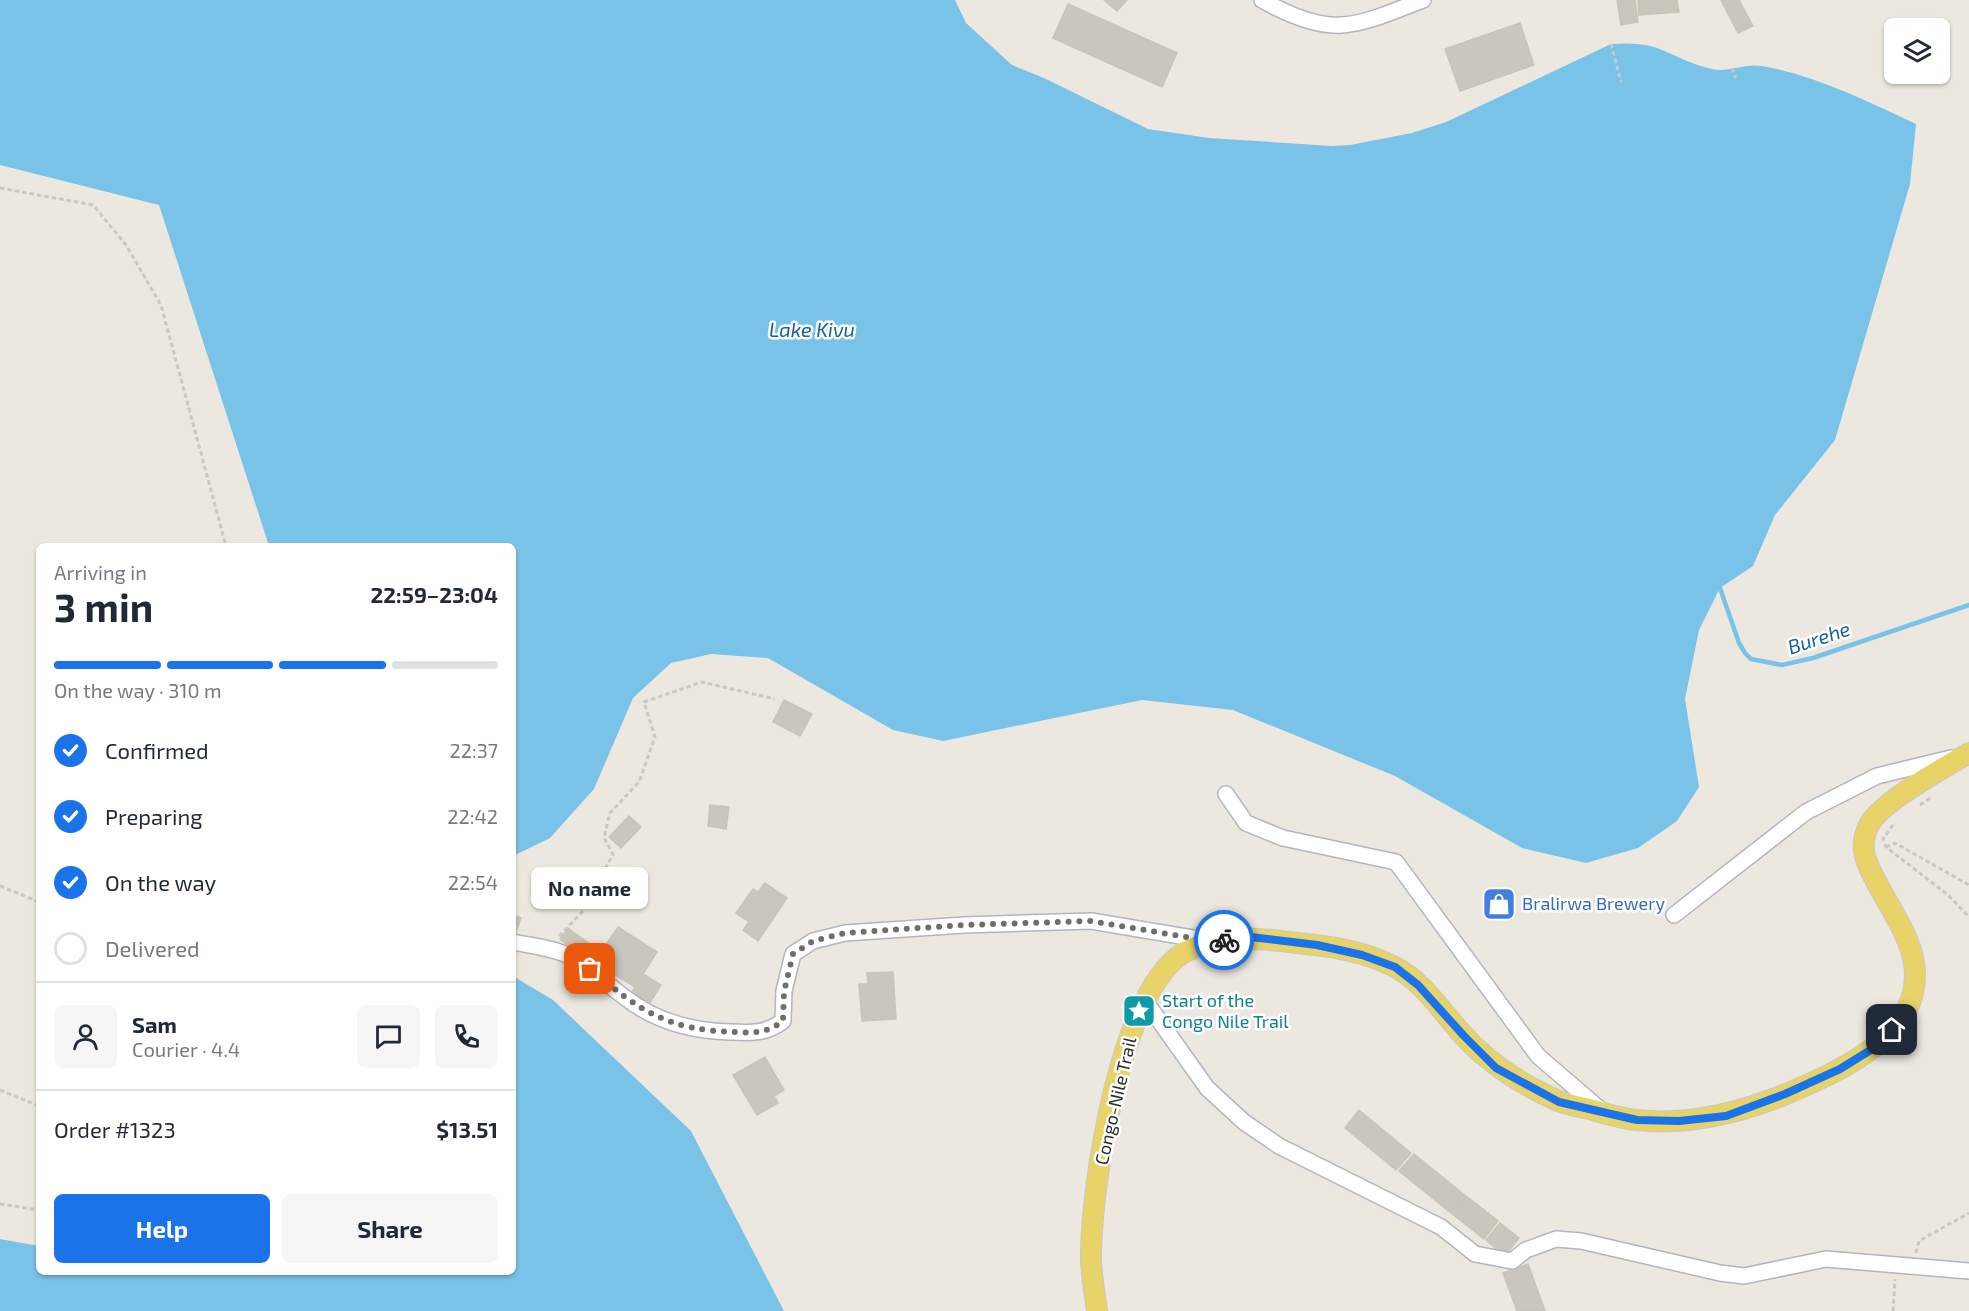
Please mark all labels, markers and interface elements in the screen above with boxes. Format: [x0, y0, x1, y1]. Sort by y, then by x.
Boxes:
map controls [1884, 18, 1950, 84]
button: layers [1884, 18, 1950, 84]
water label: Lake Kivu [769, 317, 855, 341]
text: Arriving in [54, 560, 147, 584]
text: 22:59–23:04 [371, 581, 498, 607]
text: 3 min [54, 583, 153, 630]
water label: Burehe [1784, 616, 1853, 658]
text: On the way · 310 m [54, 678, 221, 702]
icon: check [54, 734, 87, 767]
text: Confirmed [105, 737, 209, 763]
text: 22:37 [449, 738, 498, 762]
icon: check [54, 800, 87, 833]
text: Preparing [105, 803, 203, 829]
text: 22:42 [447, 804, 498, 828]
icon: check [54, 866, 87, 899]
callout: No name [532, 867, 648, 909]
text: On the way [105, 869, 216, 895]
text: 22:54 [448, 870, 498, 894]
text: No name [548, 876, 631, 900]
shop icon: Bralirwa Brewery [1481, 886, 1517, 922]
place label: Bralirwa Brewery [1522, 892, 1665, 914]
courier [1194, 910, 1254, 970]
icon: bike [1208, 924, 1241, 957]
text: Delivered [105, 935, 200, 961]
pin [564, 943, 615, 994]
icon: bag [573, 952, 606, 985]
place label: Start of the Congo Nile Trail [1162, 989, 1289, 1032]
place icon: Start of the Congo Nile Trail [1121, 993, 1157, 1029]
pin [1866, 1004, 1917, 1055]
button: person [54, 1005, 117, 1068]
button: chat [357, 1005, 420, 1068]
button: phone [435, 1005, 498, 1068]
text: Sam [132, 1011, 177, 1037]
icon: home [1875, 1013, 1908, 1046]
street label: Congo-Nile Trail [1090, 1034, 1141, 1167]
text: Courier · 4.4 [132, 1037, 240, 1061]
text: Order #1323 [54, 1116, 176, 1142]
text: $13.51 [436, 1116, 498, 1142]
button: Help [54, 1194, 270, 1263]
button: Share [282, 1194, 498, 1263]

